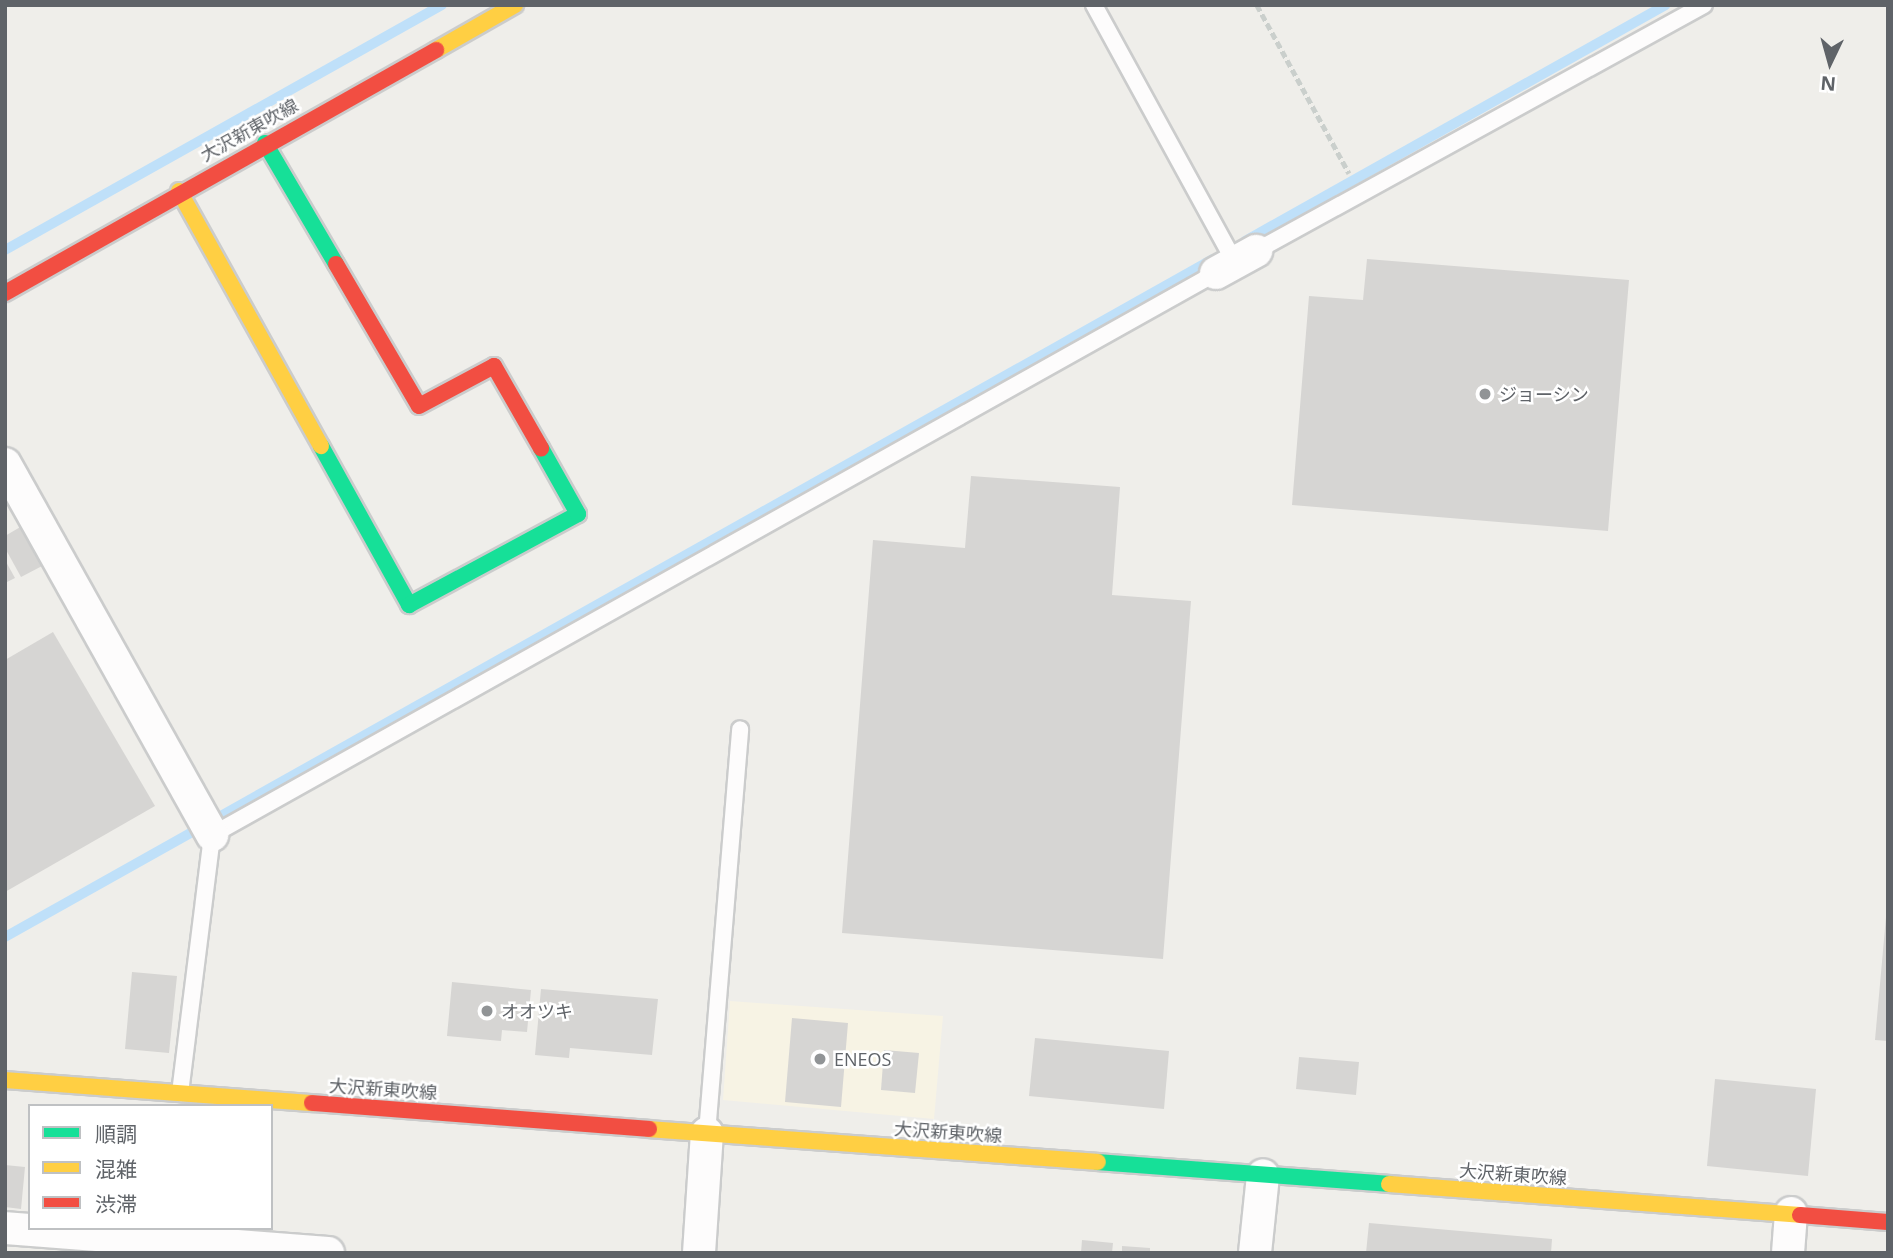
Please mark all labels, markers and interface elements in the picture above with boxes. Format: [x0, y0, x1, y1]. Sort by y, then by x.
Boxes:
north arrow [1795, 28, 1865, 98]
text: N [1819, 70, 1837, 98]
street label: 大沢新東吹線 [197, 94, 301, 166]
place label: ジョーシン [1499, 383, 1589, 405]
marker: ジョーシン [1477, 386, 1493, 402]
place label: オオツキ [501, 1000, 573, 1022]
marker: オオツキ [479, 1003, 495, 1019]
place label: ENEOS [834, 1048, 891, 1070]
marker: ENEOS [812, 1051, 828, 1067]
street label: 大沢新東吹線 [328, 1074, 438, 1104]
legend [28, 1104, 273, 1230]
street label: 大沢新東吹線 [893, 1117, 1003, 1147]
text: 順調 [95, 1120, 137, 1148]
text: 混雑 [95, 1155, 137, 1183]
street label: 大沢新東吹線 [1458, 1159, 1568, 1189]
text: 渋滞 [95, 1190, 137, 1218]

